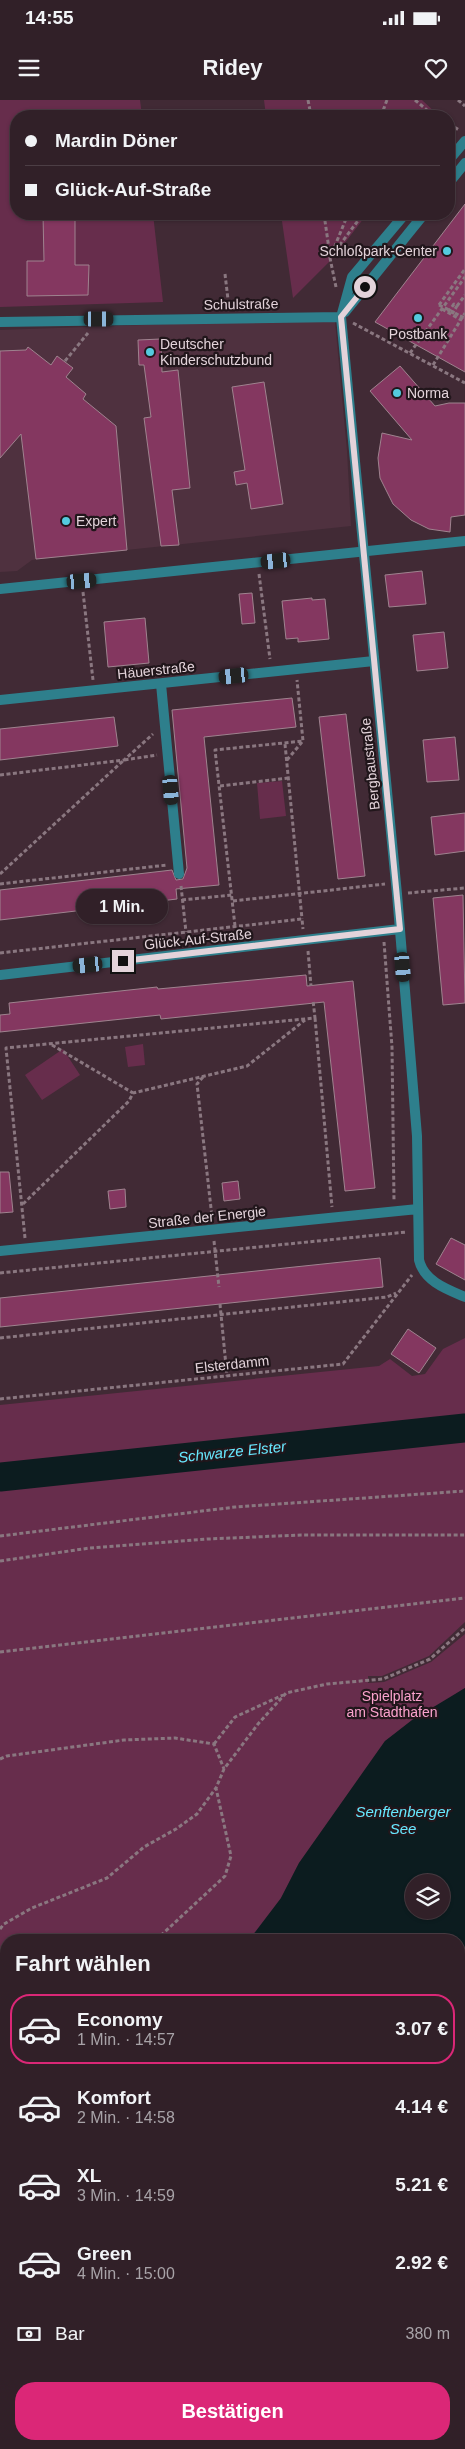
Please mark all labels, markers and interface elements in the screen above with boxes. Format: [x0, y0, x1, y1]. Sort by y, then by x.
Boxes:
text: 14:55 [25, 7, 74, 28]
icon: menu [15, 54, 43, 82]
icon: heart [422, 54, 450, 82]
text: Ridey [203, 55, 262, 80]
text: Mardin Döner [55, 130, 177, 151]
text: Glück-Auf-Straße [55, 179, 211, 200]
place label: Schloßpark-Center [320, 243, 437, 259]
marker: Schloßpark-Center [441, 245, 453, 257]
route start [354, 276, 376, 298]
street label: Schulstraße [204, 295, 279, 313]
car [84, 312, 114, 327]
marker: Postbank [412, 312, 424, 324]
place label: Postbank [389, 326, 448, 342]
place label: Deutscher Kinderschutzbund [160, 336, 272, 368]
marker: Deutscher Kinderschutzbund [144, 346, 156, 358]
place label: Norma [407, 385, 449, 401]
marker: Norma [391, 387, 403, 399]
place label: Expert [76, 513, 117, 529]
marker: Expert [60, 515, 72, 527]
car [260, 552, 291, 570]
car [66, 572, 97, 590]
street label: Häuerstraße [116, 658, 196, 682]
car [218, 667, 249, 685]
street label: Bergbaustraße [357, 717, 383, 811]
car [162, 774, 179, 806]
callout: 1 Min. [77, 888, 169, 924]
text: 1 Min. [99, 898, 145, 915]
street label: Glück-Auf-Straße [143, 925, 253, 953]
route end [112, 950, 134, 972]
car [394, 951, 411, 983]
car [72, 956, 103, 974]
street label: Straße der Energie [147, 1203, 267, 1231]
street label: Elsterdamm [194, 1352, 270, 1376]
water label: Schwarze Elster [177, 1437, 288, 1466]
park label: Spielplatz am Stadthafen [346, 1688, 438, 1720]
water label: Senftenberger See [355, 1803, 452, 1837]
map controls [405, 1874, 450, 1919]
button: layers [405, 1874, 450, 1919]
text: Fahrt wählen [15, 1951, 151, 1976]
icon: car [17, 2007, 62, 2052]
text: Economy [77, 2009, 163, 2030]
text: 3.07 € [395, 2018, 448, 2039]
text: 1 Min. · 14:57 [77, 2031, 175, 2048]
icon: car [17, 2085, 62, 2130]
text: Komfort [77, 2087, 151, 2108]
text: 4.14 € [395, 2096, 448, 2117]
text: 2 Min. · 14:58 [77, 2109, 175, 2126]
icon: car [17, 2163, 62, 2208]
text: XL [77, 2165, 101, 2186]
text: 5.21 € [395, 2174, 448, 2195]
text: 3 Min. · 14:59 [77, 2187, 175, 2204]
icon: car [17, 2241, 62, 2286]
text: Green [77, 2243, 132, 2264]
text: 2.92 € [395, 2252, 448, 2273]
text: 4 Min. · 15:00 [77, 2265, 175, 2282]
icon: cash [15, 2320, 43, 2348]
text: Bar [55, 2323, 85, 2344]
text: 380 m [406, 2325, 450, 2342]
button: Bestätigen [15, 2382, 450, 2440]

